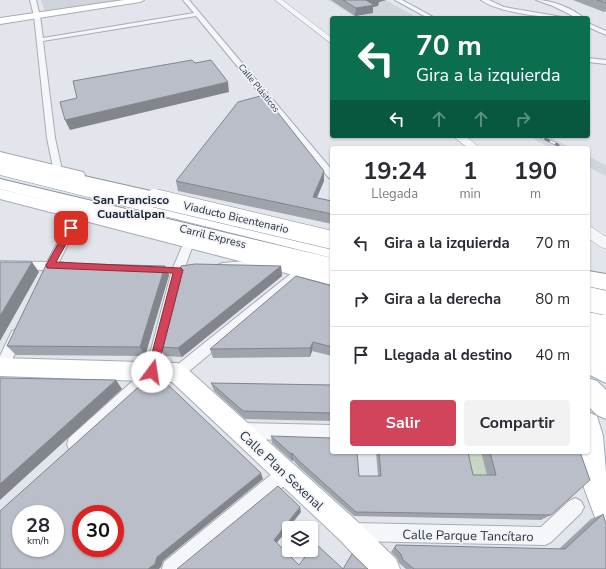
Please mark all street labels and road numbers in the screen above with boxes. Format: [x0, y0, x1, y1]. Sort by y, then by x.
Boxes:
street label: Calle Plásticos [236, 61, 282, 115]
street label: Viaducto Bicentenario [181, 198, 290, 237]
street label: Carril Express [178, 221, 248, 252]
street label: Calle Plan Sexenal [235, 427, 328, 515]
street label: Calle Parque Tancítaro [402, 526, 534, 546]

